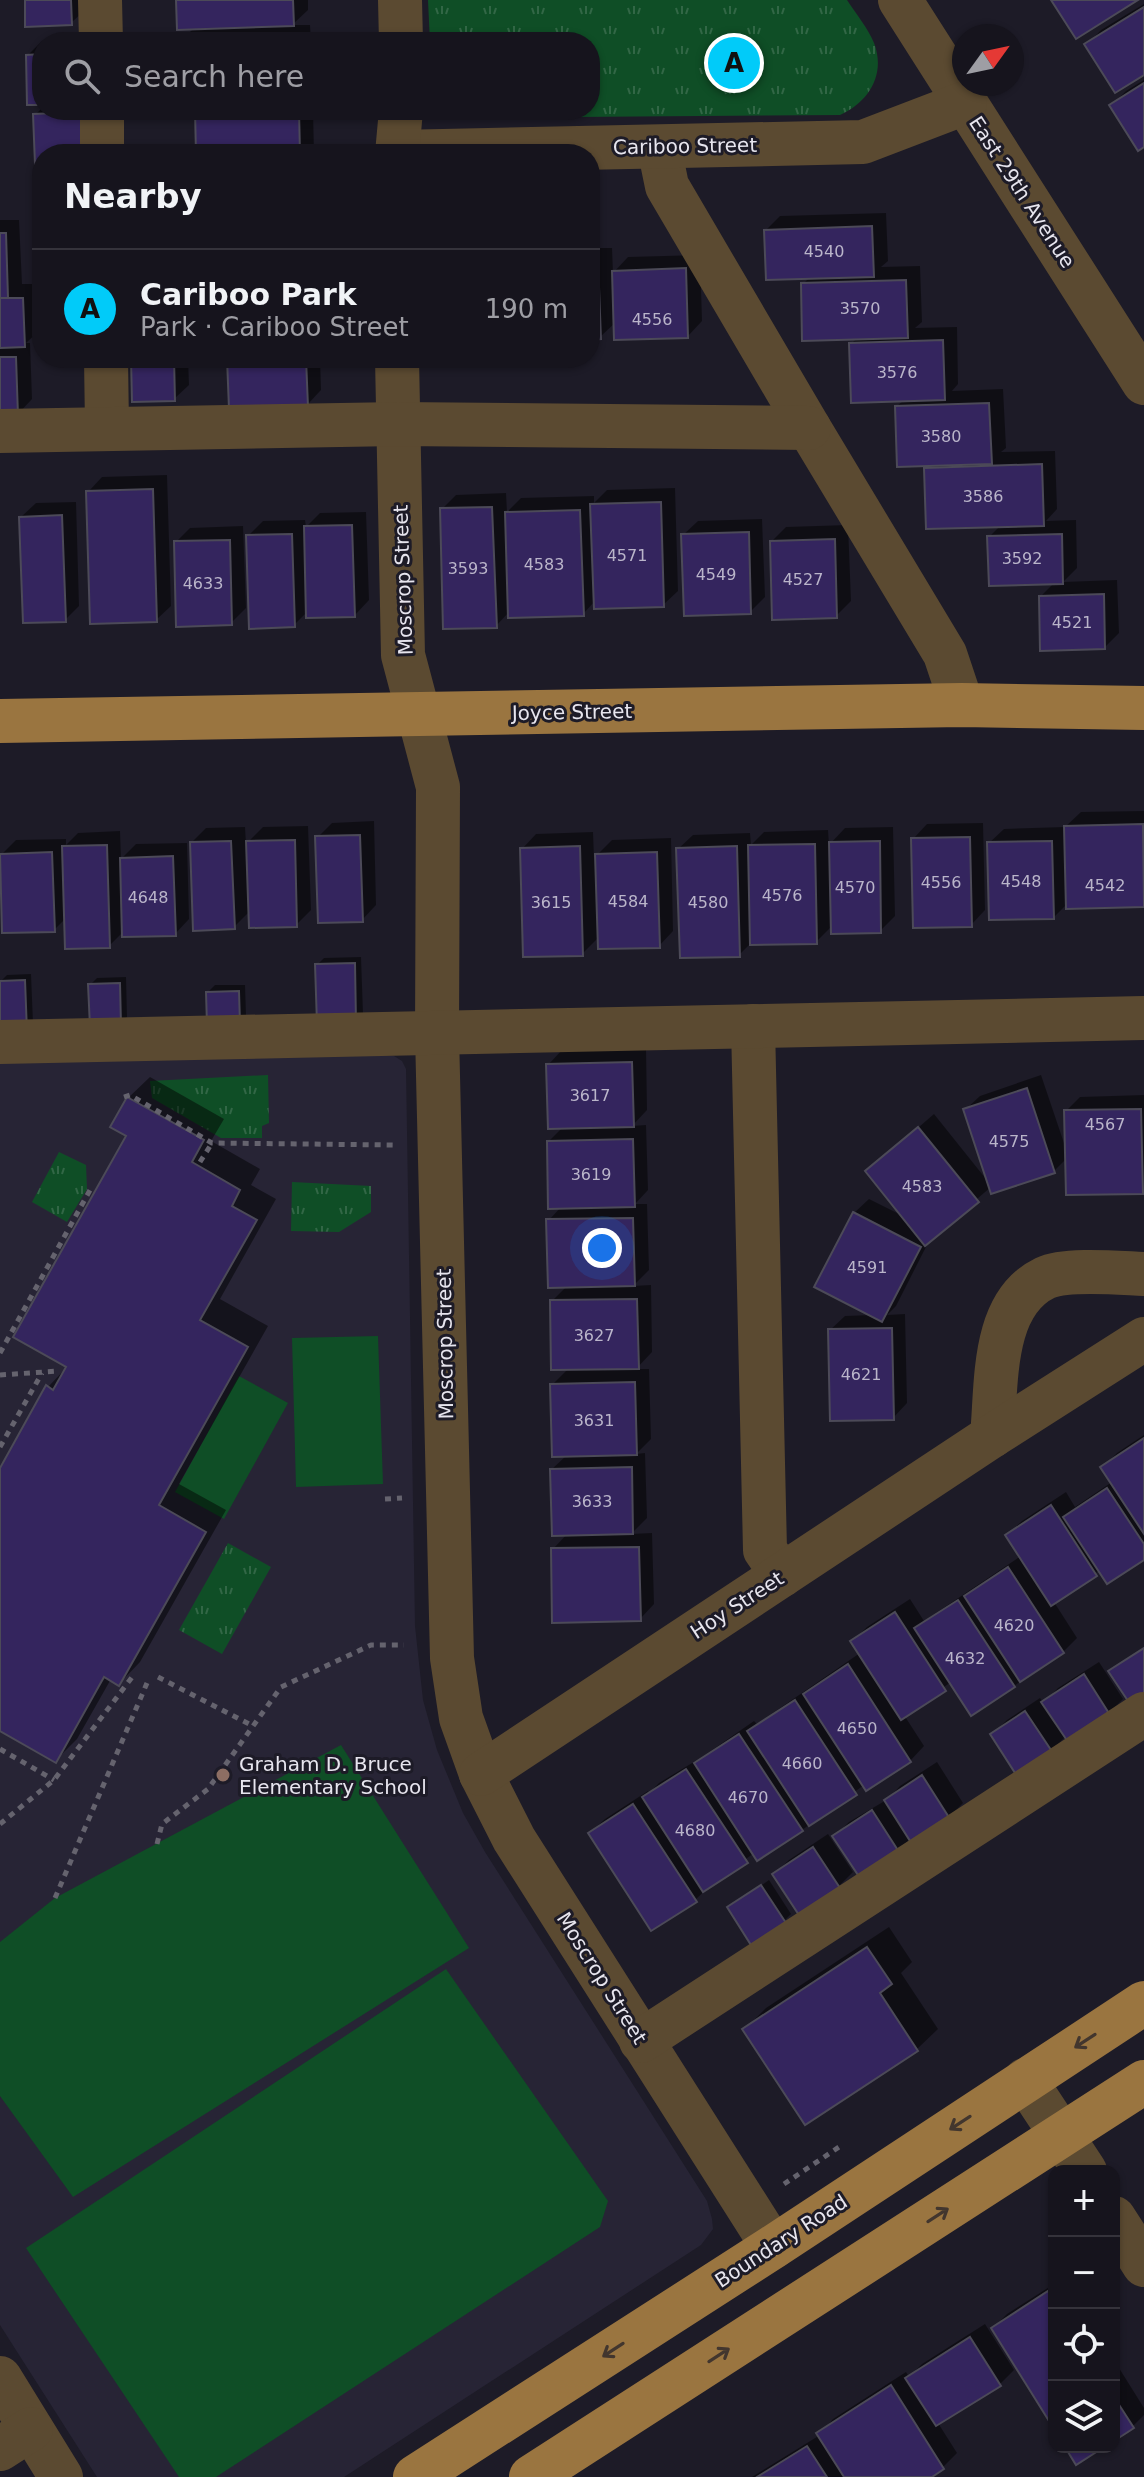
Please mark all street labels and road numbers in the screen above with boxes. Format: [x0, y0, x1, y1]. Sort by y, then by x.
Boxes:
street label: East 29th Avenue [964, 112, 1080, 272]
street label: Cariboo Street [613, 133, 758, 159]
street label: Moscrop Street [388, 504, 418, 656]
street label: Joyce Street [510, 699, 633, 725]
street label: Moscrop Street [432, 1268, 458, 1420]
street label: Hoy Street [686, 1566, 788, 1644]
street label: Moscrop Street [552, 1908, 652, 2048]
street label: Boundary Road [710, 2189, 852, 2293]

